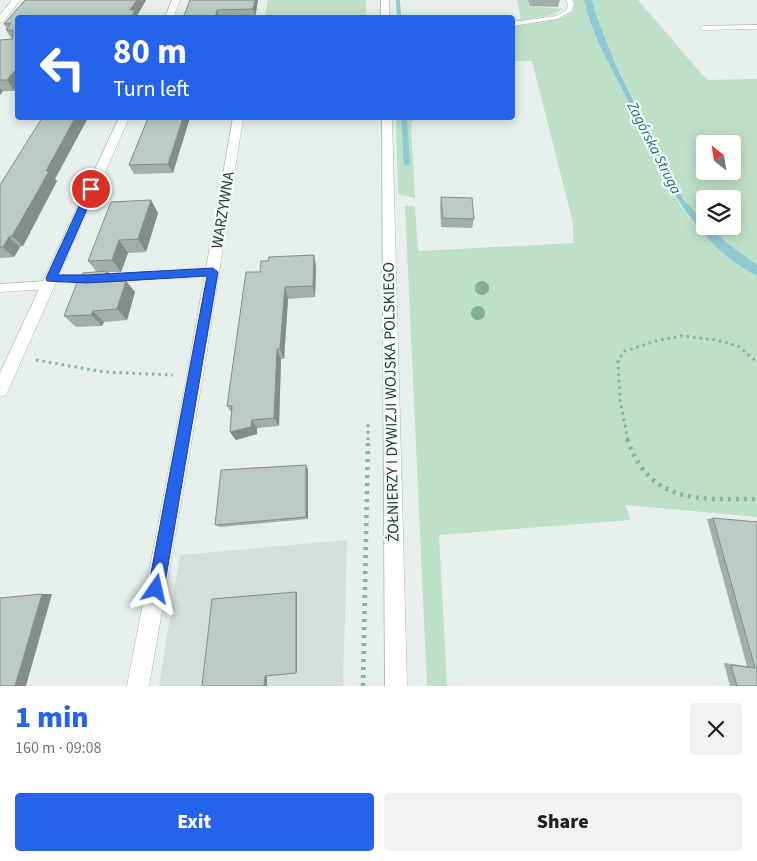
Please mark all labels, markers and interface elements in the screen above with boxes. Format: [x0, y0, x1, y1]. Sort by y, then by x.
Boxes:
text: 80 m [113, 27, 187, 77]
icon: left [30, 35, 95, 100]
text: Turn left [113, 73, 189, 105]
water label: Zagórska Struga [621, 97, 686, 198]
north arrow [696, 135, 741, 180]
map controls [696, 135, 741, 235]
pin [70, 168, 112, 210]
street label: WARZYWNA [206, 170, 240, 250]
icon: arrive [77, 175, 105, 203]
button: layers [696, 190, 741, 235]
street label: ŻOŁNIERZY I DYWIZJI WOJSKA POLSKIEGO [378, 262, 404, 542]
position arrow [129, 562, 181, 614]
text: 1 min [15, 696, 89, 739]
button: close [690, 703, 742, 755]
text: 160 m · 09:08 [15, 737, 102, 759]
button: Exit [15, 793, 374, 851]
button: Share [384, 793, 742, 851]

